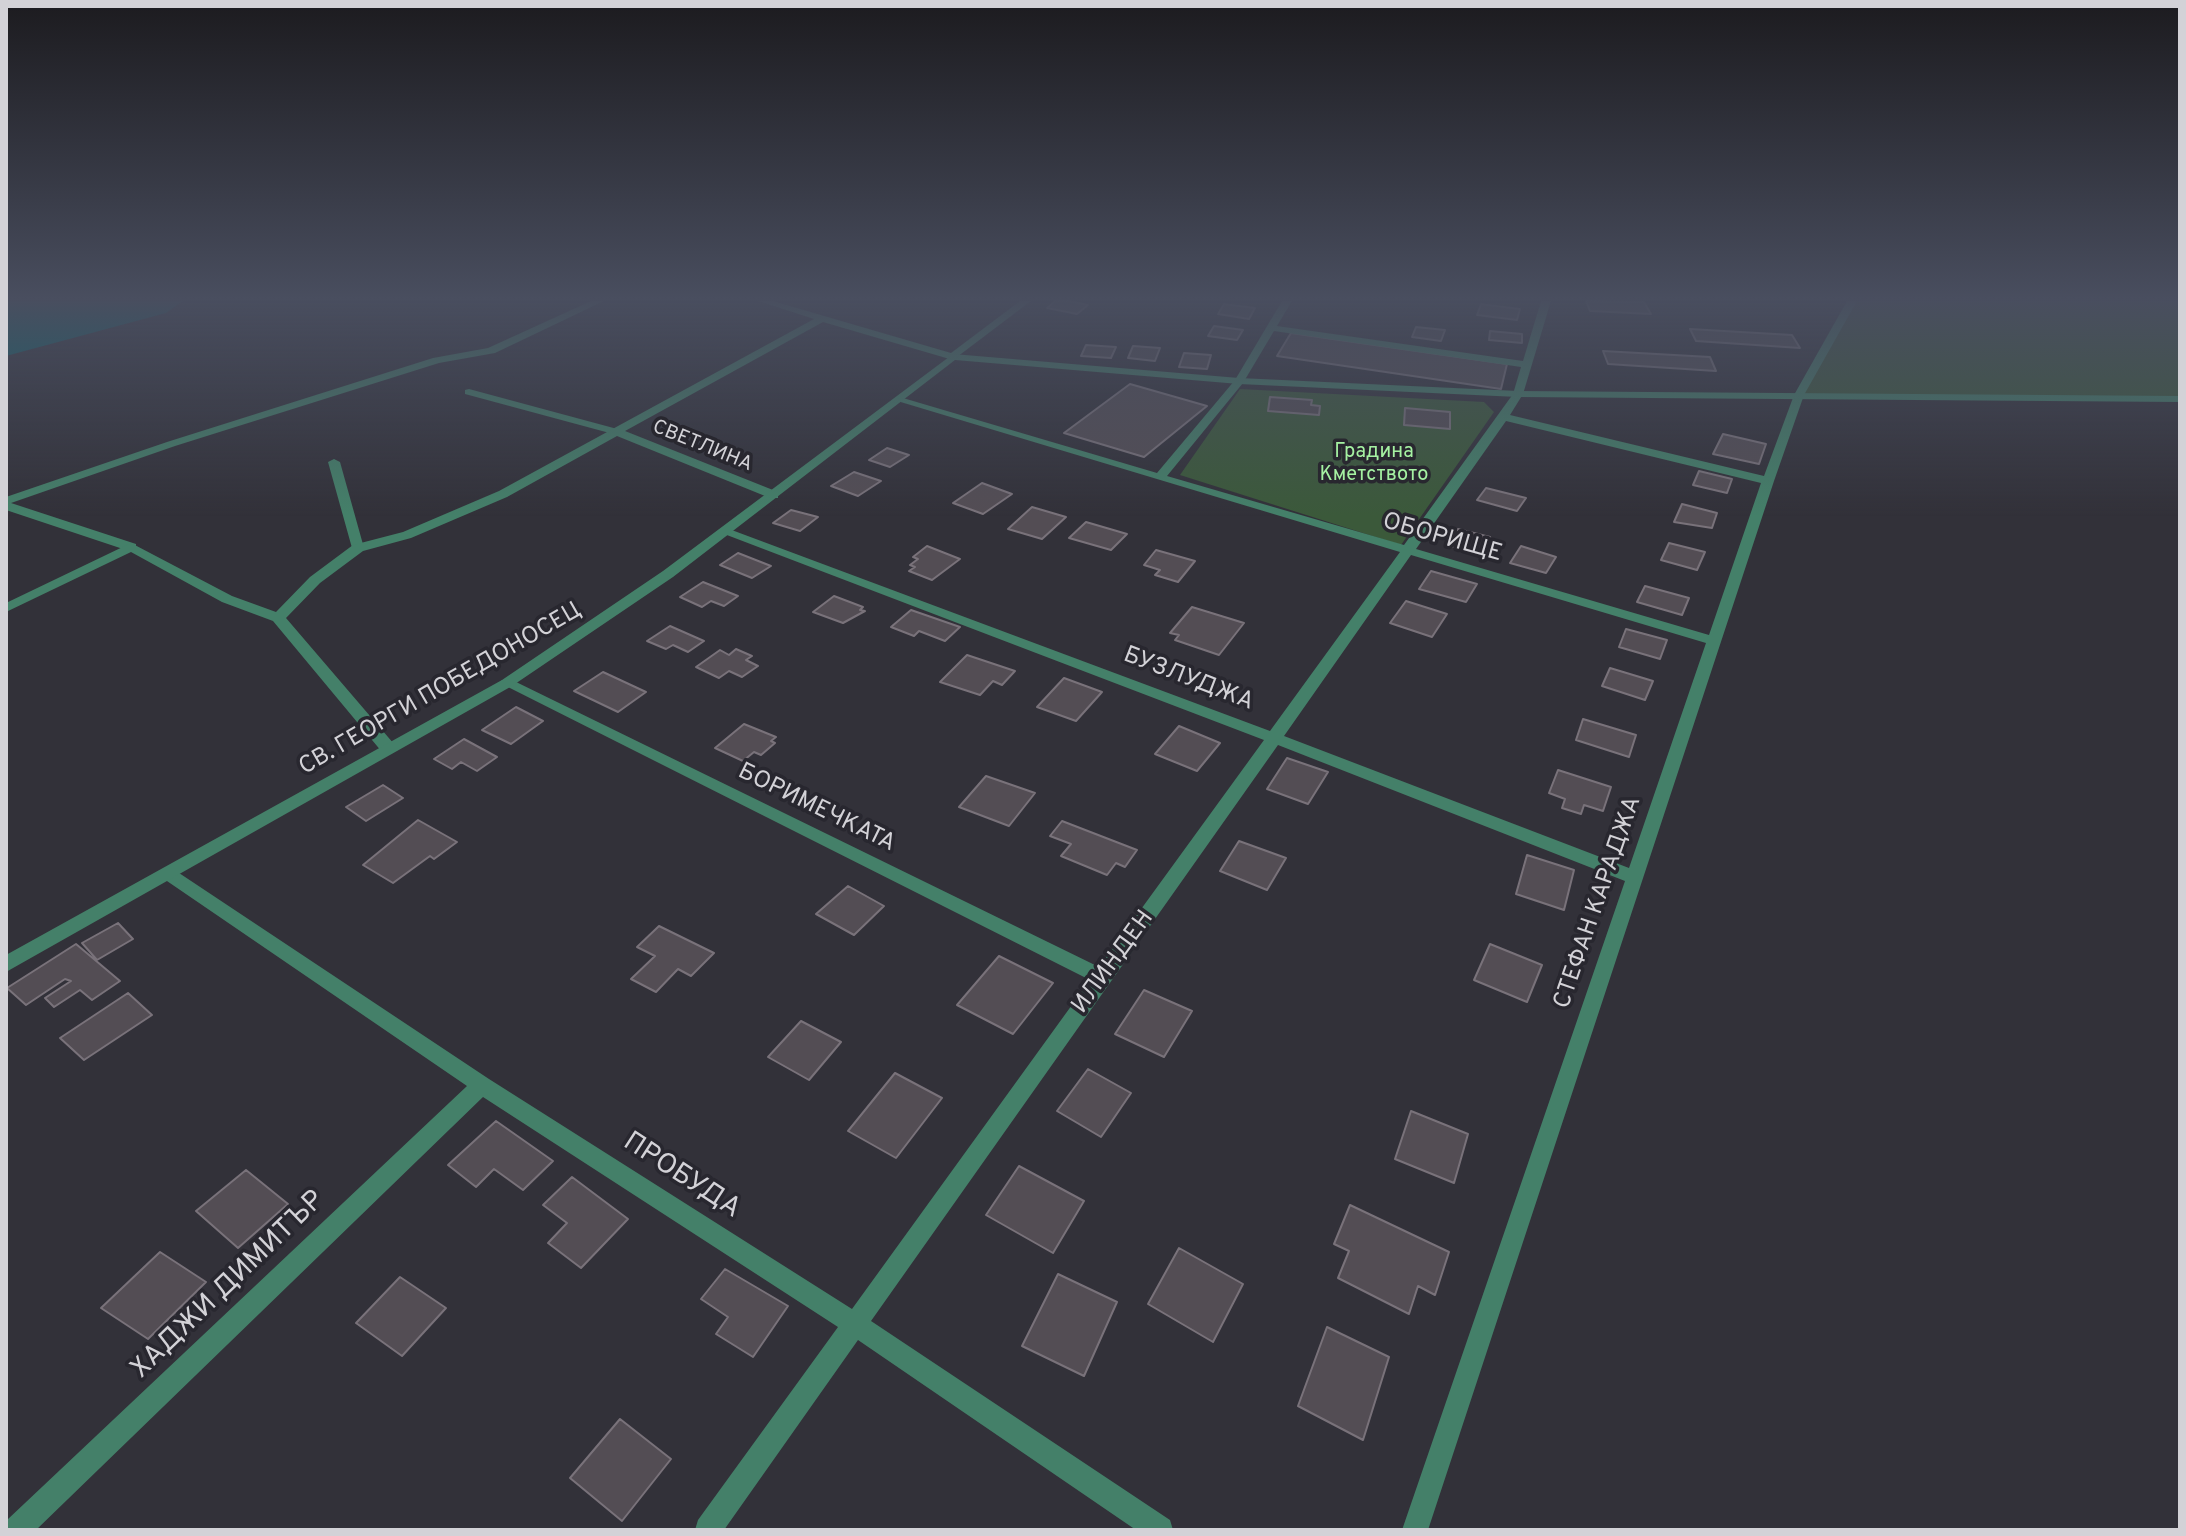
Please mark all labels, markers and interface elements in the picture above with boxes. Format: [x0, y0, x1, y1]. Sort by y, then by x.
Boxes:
street label: СВЕТЛИНА [648, 416, 756, 478]
park label: Градина Кметството [1320, 441, 1428, 488]
street label: ОБОРИЩЕ [1379, 508, 1505, 570]
street label: СВ. ГЕОРГИ ПОБЕДОНОСЕЦ [295, 597, 587, 783]
street label: БУЗЛУДЖА [1119, 642, 1257, 718]
street label: БОРИМЕЧКАТА [732, 758, 900, 860]
street label: СТЕФАН КАРАДЖА [1549, 793, 1649, 1013]
street label: ИЛИНДЕН [1067, 906, 1161, 1020]
street label: ПРОБУДА [616, 1127, 746, 1227]
street label: ХАДЖИ ДИМИТЪР [125, 1185, 333, 1387]

